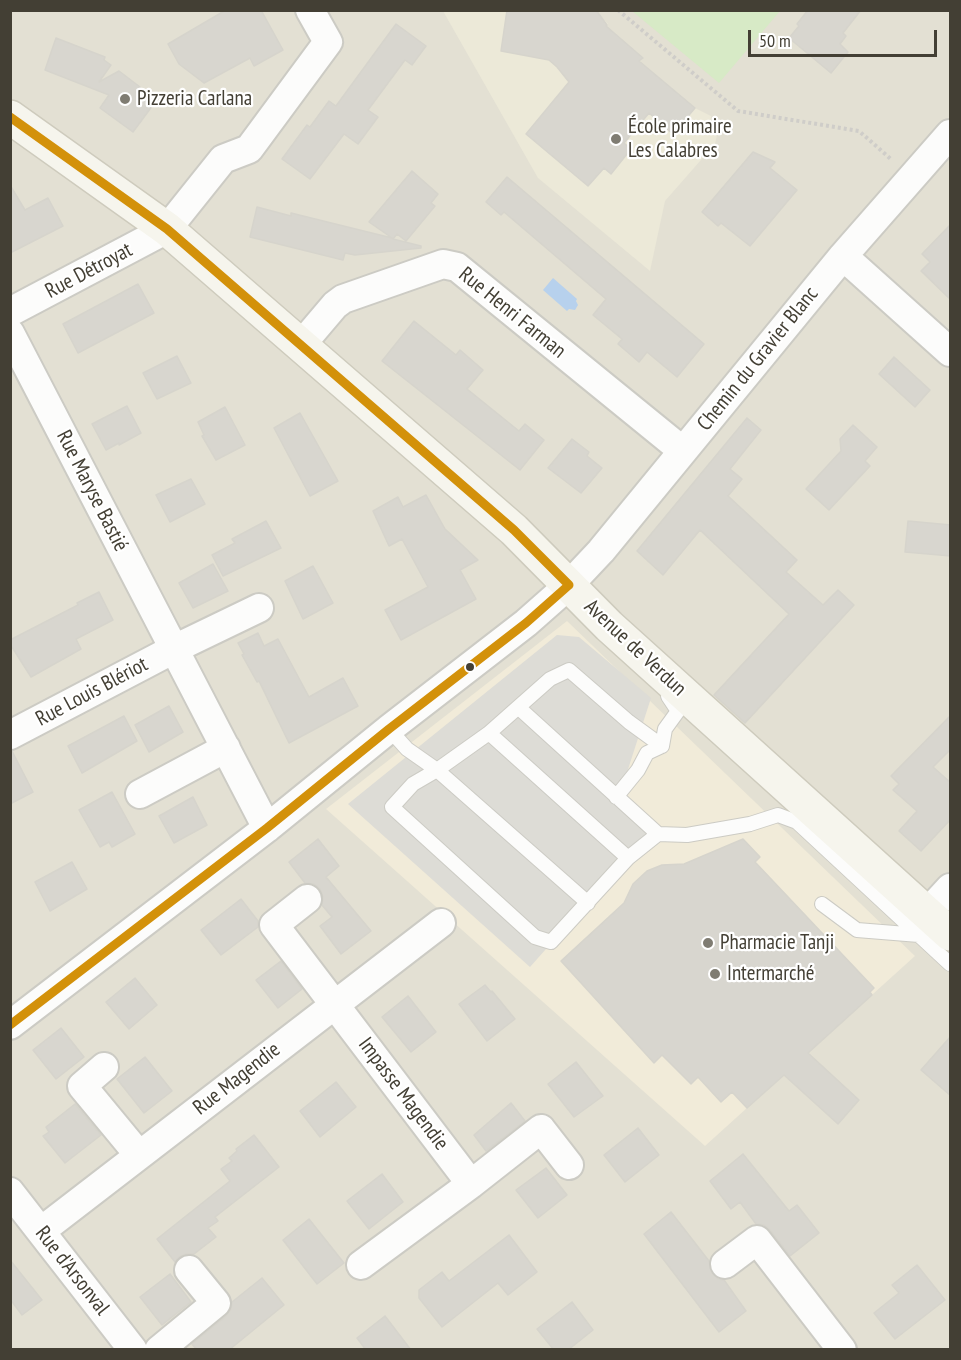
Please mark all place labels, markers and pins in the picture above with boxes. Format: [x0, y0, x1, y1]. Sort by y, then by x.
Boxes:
place label: Pizzeria Carlana [137, 86, 252, 112]
marker: Pizzeria Carlana [118, 92, 132, 106]
place label: École primaire Les Calabres [628, 114, 732, 164]
marker: École primaire Les Calabres [609, 132, 623, 146]
unlabelled marker [464, 661, 476, 673]
place label: Pharmacie Tanji [720, 930, 834, 956]
marker: Pharmacie Tanji [701, 936, 715, 950]
place label: Intermarché [727, 961, 814, 987]
marker: Intermarché [708, 967, 722, 981]

